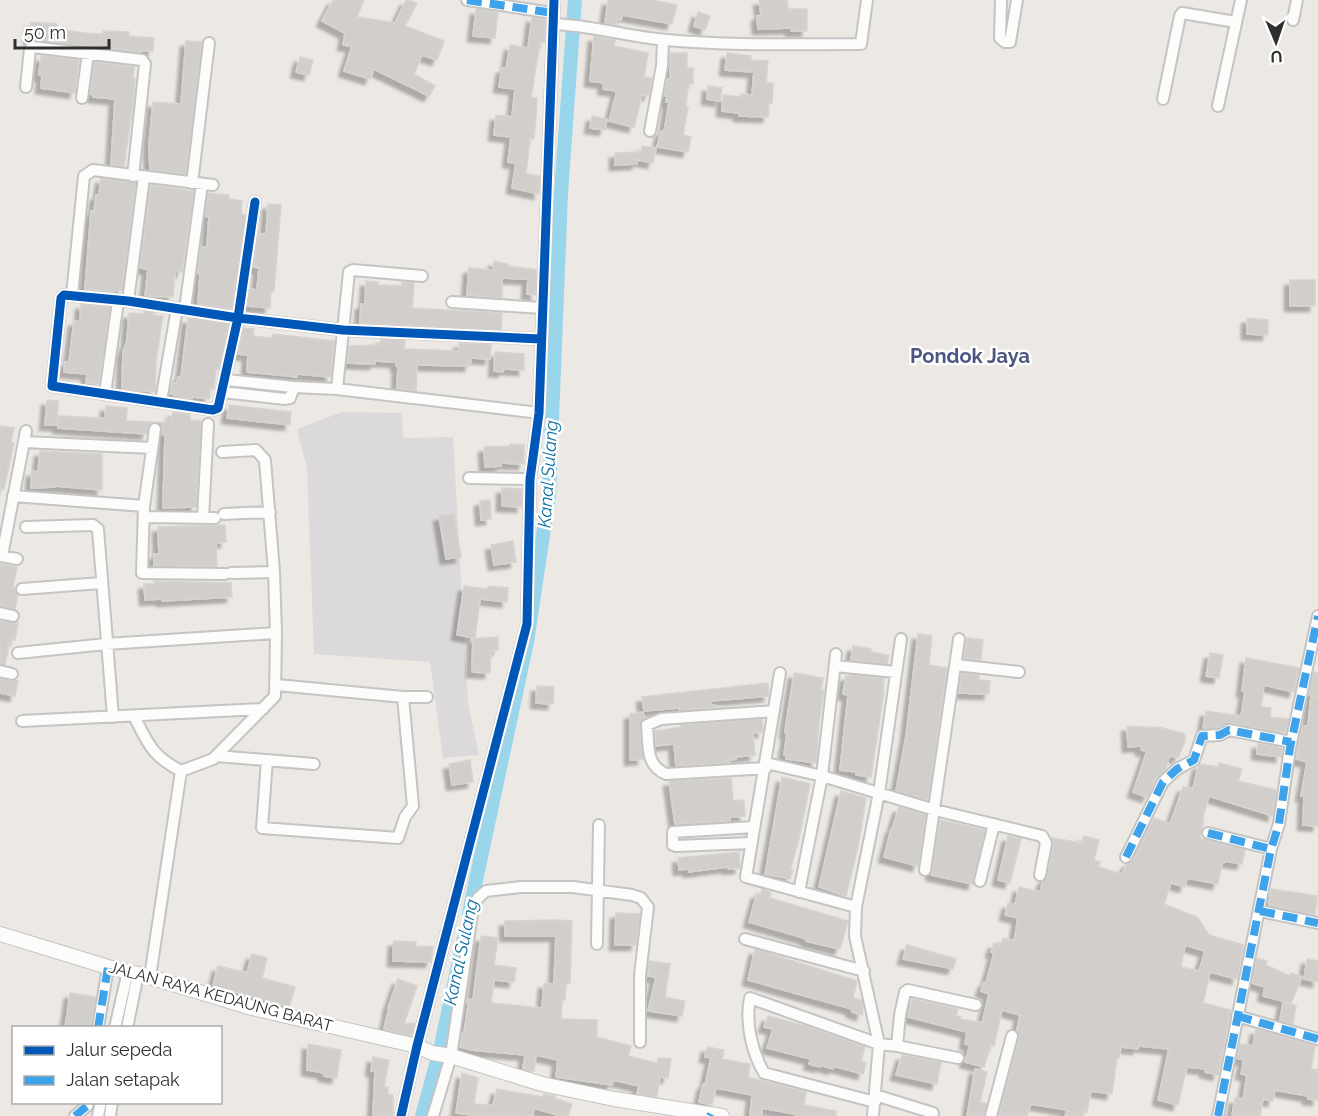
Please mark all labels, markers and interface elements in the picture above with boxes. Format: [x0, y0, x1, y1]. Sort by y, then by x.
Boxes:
scale bar [15, 12, 110, 50]
north arrow [1246, 12, 1306, 72]
text: 50 m [24, 22, 66, 43]
text: U [1270, 47, 1283, 66]
district label: Pondok Jaya [910, 344, 1030, 368]
water label: Kanal Sulang [533, 419, 562, 528]
water label: Kanal Sulang [439, 897, 482, 1007]
street label: JALAN RAYA KEDAUNG BARAT [107, 957, 335, 1036]
legend [12, 1026, 222, 1104]
text: Jalur sepeda [66, 1039, 172, 1060]
text: Jalan setapak [66, 1069, 180, 1090]

